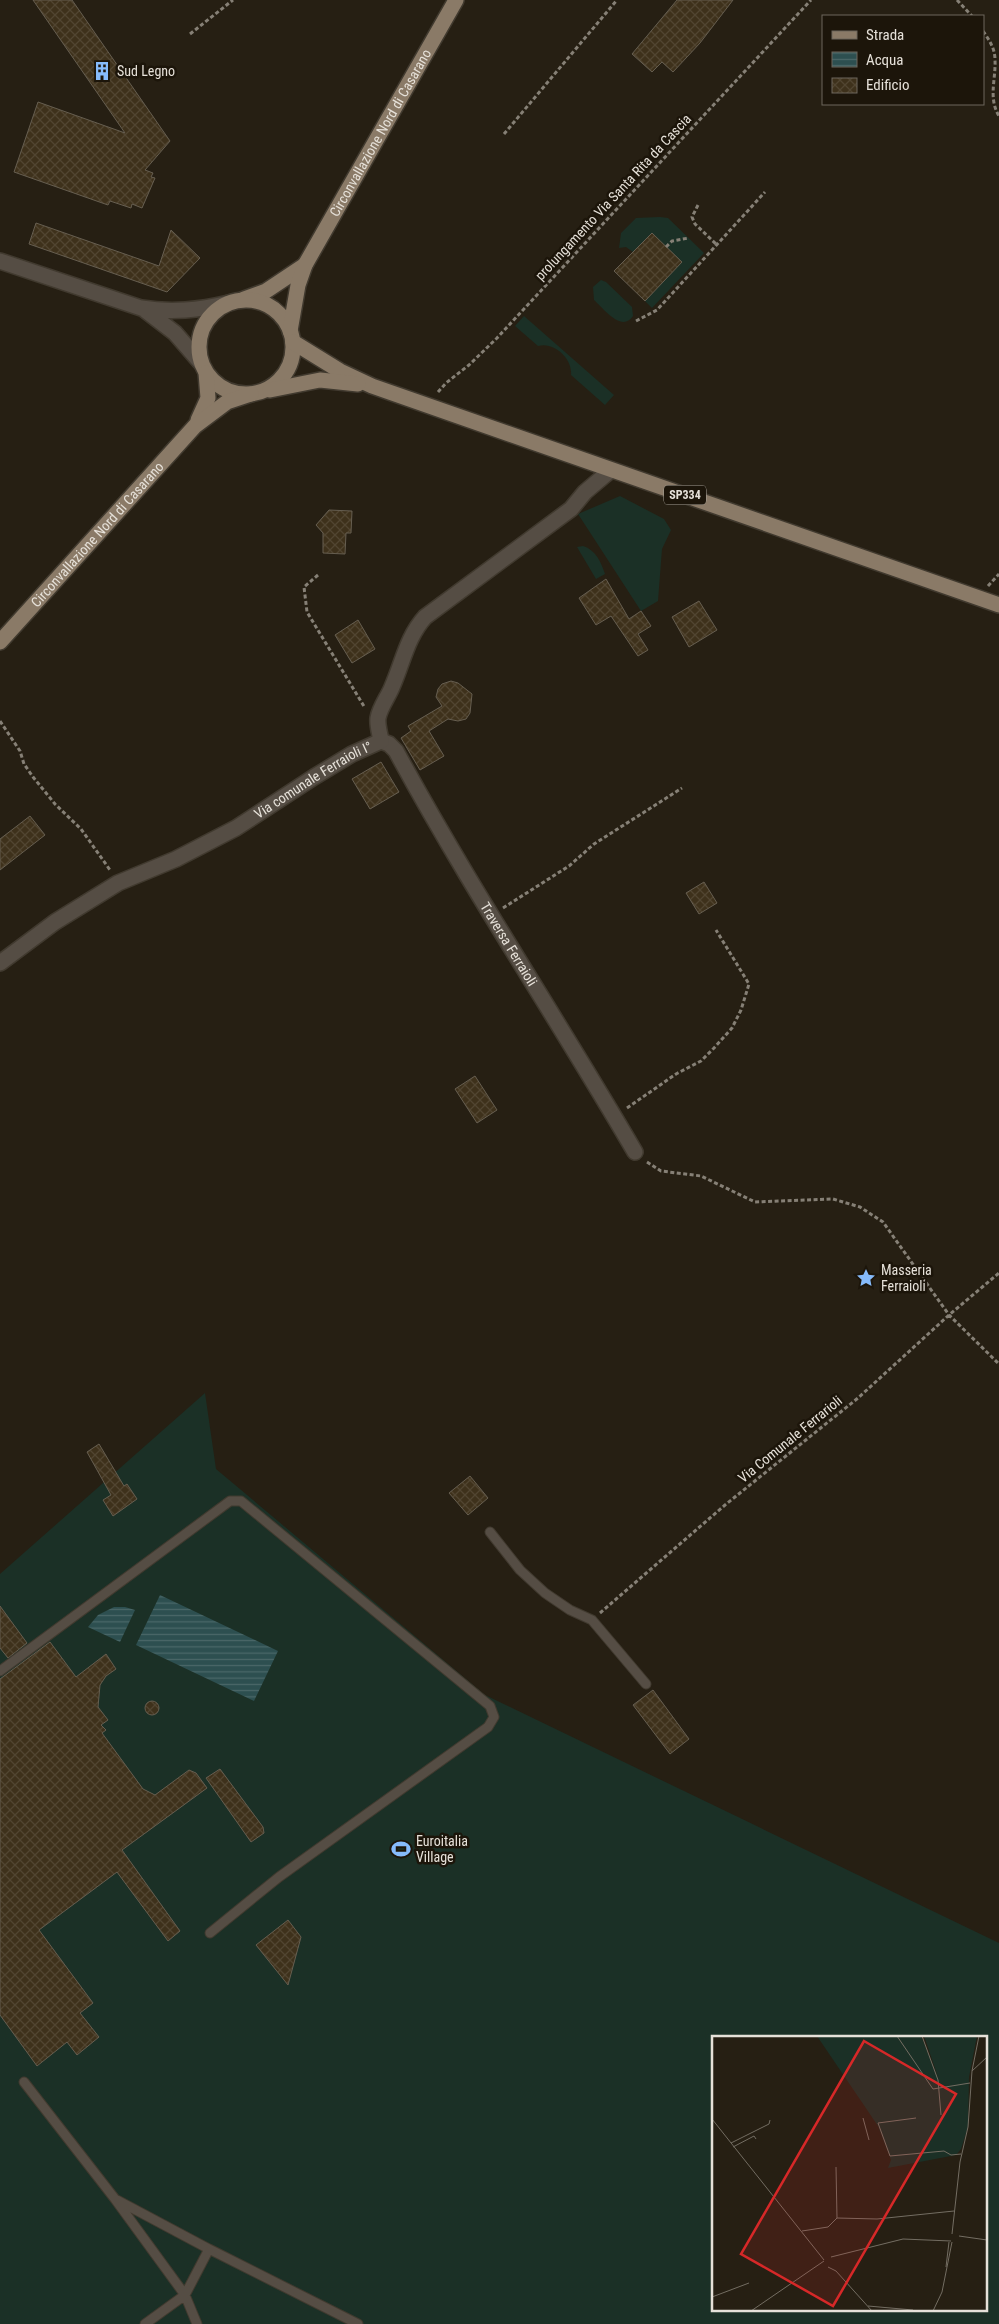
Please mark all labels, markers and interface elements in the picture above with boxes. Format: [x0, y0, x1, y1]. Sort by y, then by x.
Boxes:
legend [822, 15, 984, 105]
text: Strada [866, 26, 904, 44]
street label: Circonvallazione Nord di Casarano [326, 46, 434, 219]
text: Acqua [866, 51, 904, 69]
building icon: Sud Legno [91, 60, 113, 82]
place label: Sud Legno [117, 63, 175, 79]
text: Edificio [866, 76, 909, 94]
street label: prolungamento Via Santa Rita da Cascia [532, 111, 694, 283]
street label: Circonvallazione Nord di Casarano [28, 458, 167, 610]
road number: SP334 [664, 486, 706, 504]
street label: Via comunale Ferraioli I° [251, 738, 374, 822]
street label: Traversa Ferraioli [477, 899, 540, 989]
place label: Masseria Ferraioli [881, 1262, 932, 1294]
place icon: Masseria Ferraioli [855, 1267, 877, 1289]
street label: Via Comunale Ferrarioli [735, 1392, 845, 1486]
place label: Euroitalia Village [416, 1833, 468, 1865]
sports icon: Euroitalia Village [390, 1838, 412, 1860]
inset map [712, 2036, 986, 2312]

